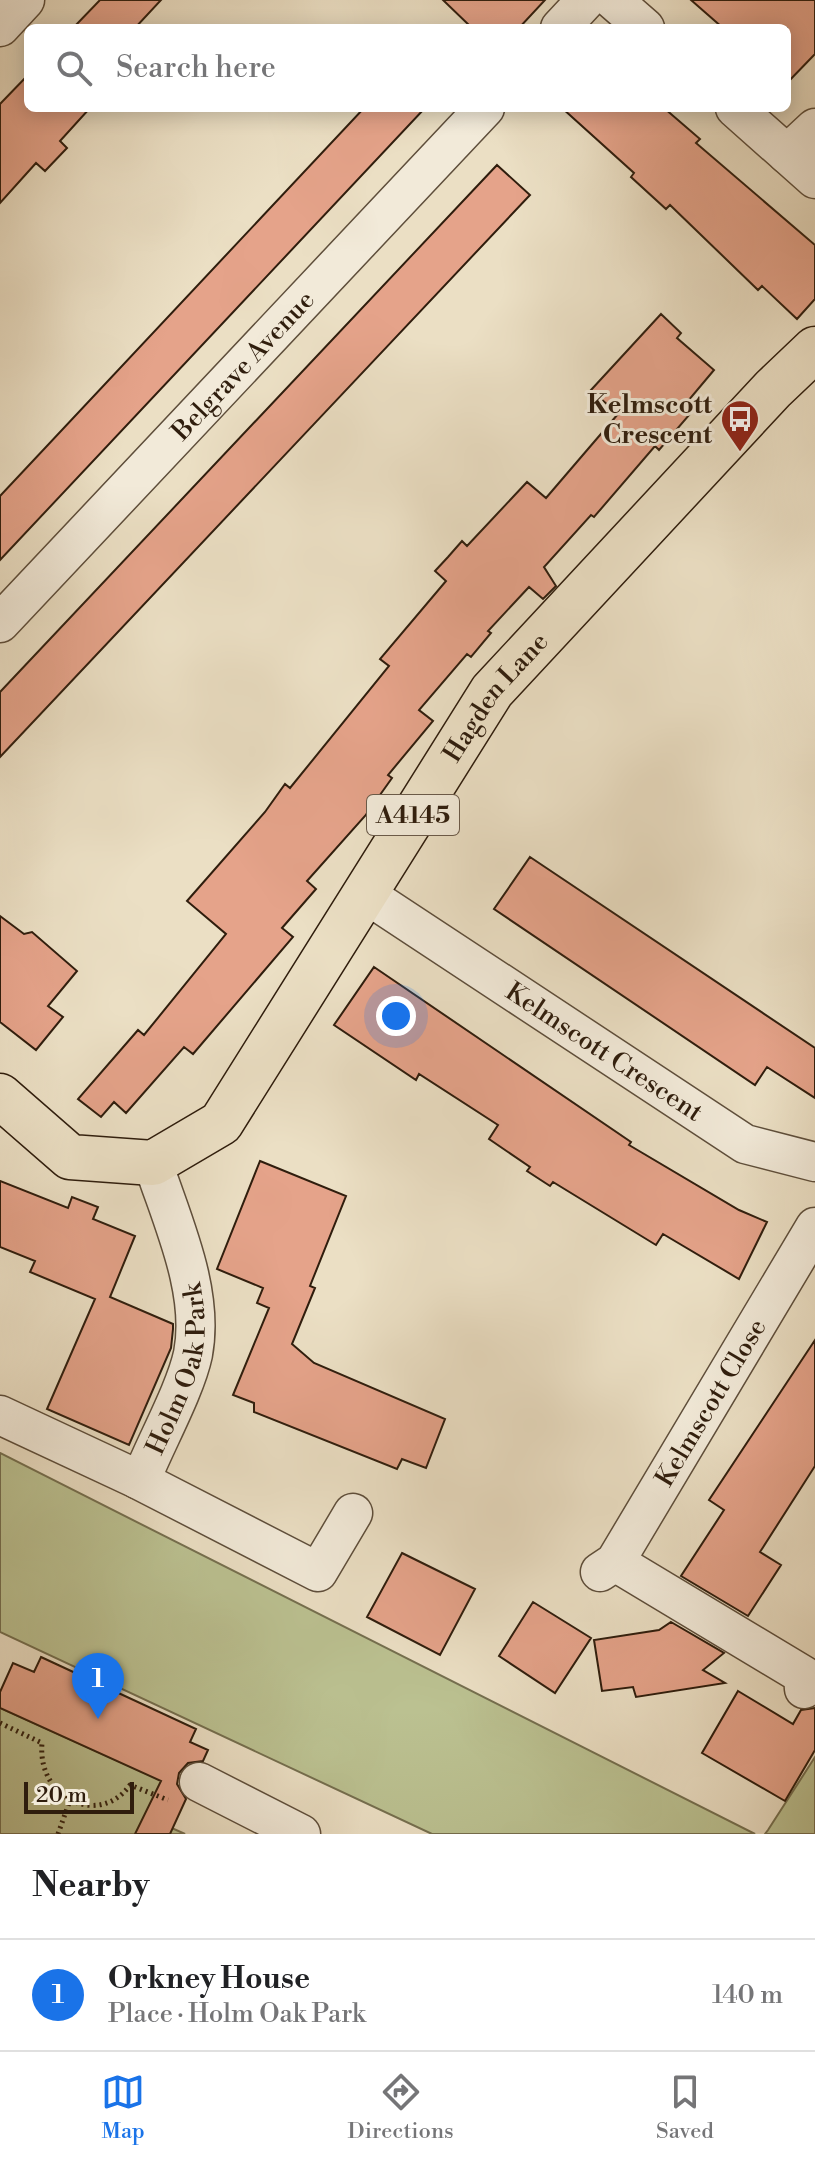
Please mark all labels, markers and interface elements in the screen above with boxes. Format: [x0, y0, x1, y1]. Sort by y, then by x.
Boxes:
search box [24, 24, 791, 112]
icon: search [52, 46, 96, 90]
text: Search here [116, 49, 276, 87]
street label: Belgrave Avenue [165, 284, 322, 448]
place label: Kelmscott Crescent [587, 389, 713, 451]
bus stop icon: Kelmscott Crescent [719, 398, 761, 453]
street label: Hagden Lane [436, 626, 555, 768]
road number: A4145 [367, 795, 459, 835]
street label: Kelmscott Crescent [499, 976, 709, 1129]
your location [376, 996, 416, 1036]
street label: Holm Oak Park [139, 1279, 213, 1460]
street label: Kelmscott Close [649, 1313, 774, 1493]
pin: 1 [72, 1653, 124, 1719]
scale bar [24, 1778, 134, 1814]
text: 20 m [36, 1782, 87, 1809]
text: Nearby [32, 1865, 150, 1907]
text: Orkney House [108, 1960, 310, 1998]
text: 1 [52, 1979, 64, 2011]
text: 140 m [712, 1979, 783, 2011]
text: Place · Holm Oak Park [108, 1998, 366, 2030]
tab: Map [101, 2070, 145, 2145]
tab: Directions [348, 2070, 454, 2145]
tab: Saved [656, 2070, 714, 2145]

